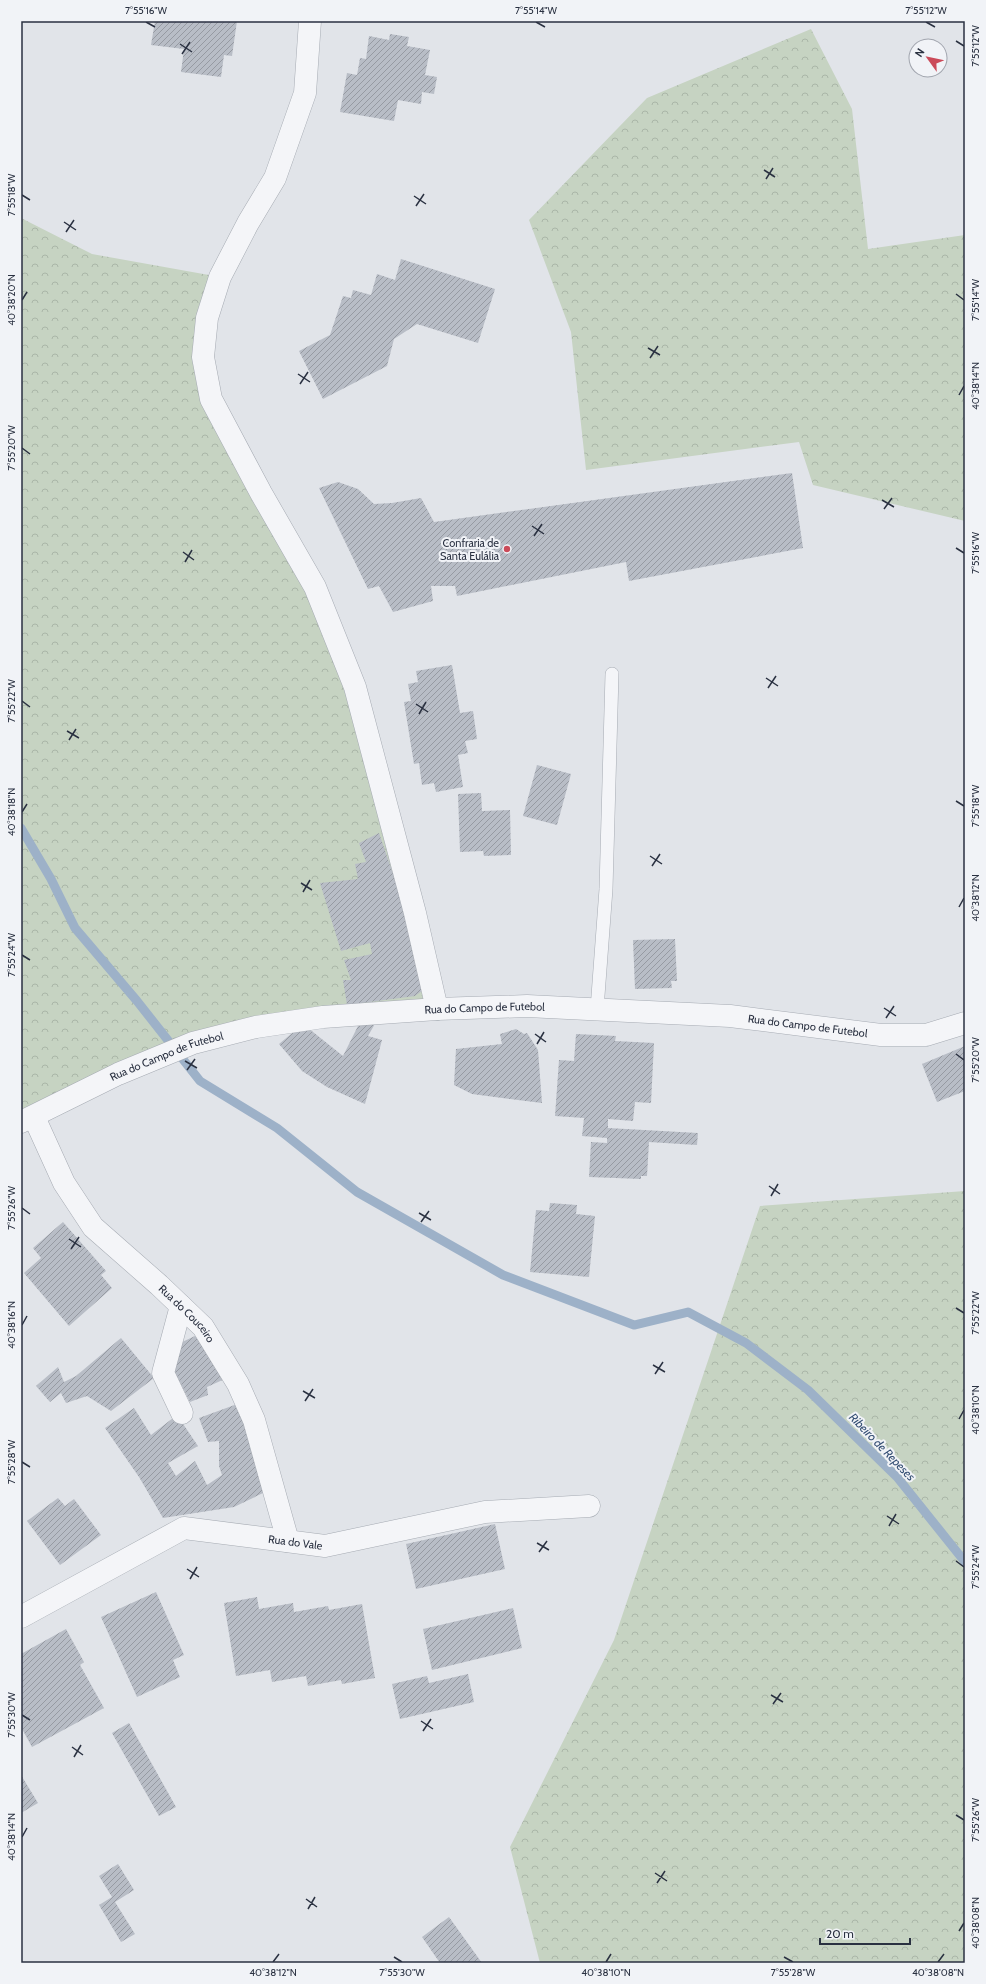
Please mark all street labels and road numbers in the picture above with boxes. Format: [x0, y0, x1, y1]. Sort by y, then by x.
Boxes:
street label: Rua do Campo de Futebol [424, 999, 546, 1017]
street label: Rua do Campo de Futebol [747, 1011, 869, 1040]
street label: Rua do Campo de Futebol [107, 1029, 225, 1084]
street label: Rua do Couceiro [156, 1281, 218, 1345]
street label: Rua do Vale [267, 1532, 324, 1553]

